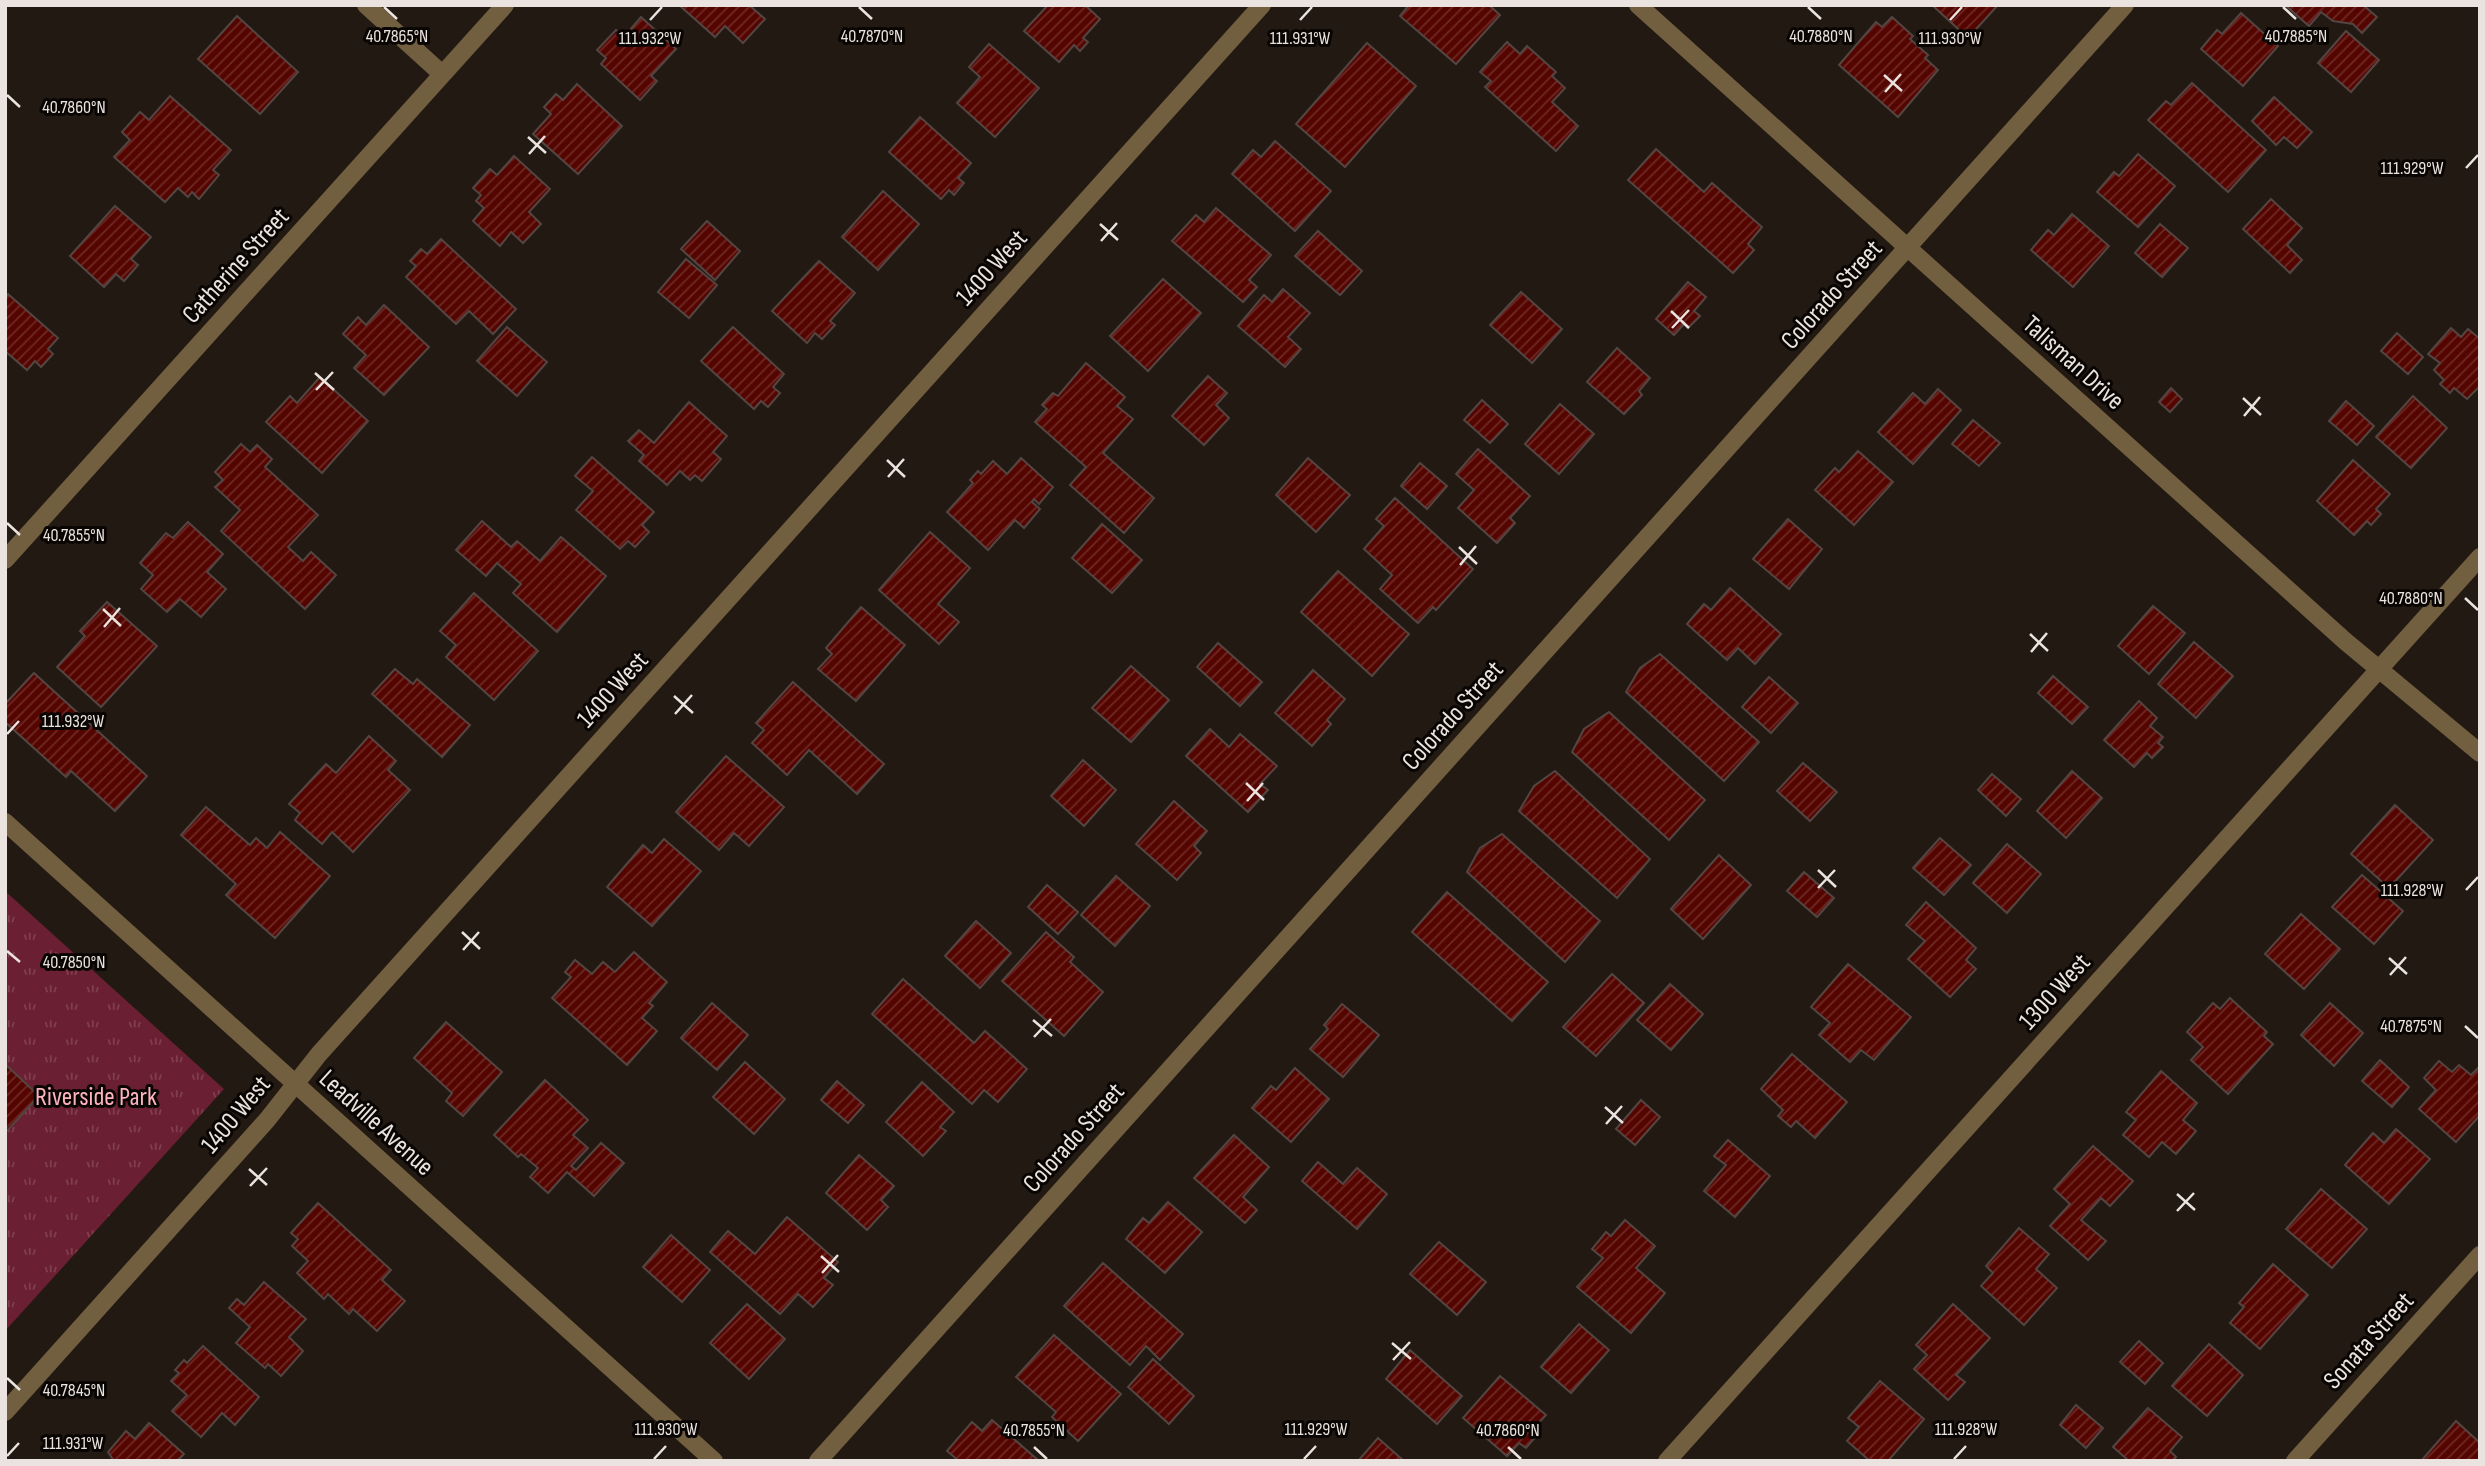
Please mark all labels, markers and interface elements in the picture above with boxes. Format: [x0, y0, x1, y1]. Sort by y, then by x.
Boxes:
text: 40.7865°N [366, 26, 428, 47]
text: 40.7870°N [841, 26, 903, 47]
text: 40.7880°N [1789, 26, 1853, 47]
text: 40.7885°N [2265, 26, 2327, 47]
text: 111.932°W [619, 28, 681, 49]
text: 111.931°W [1270, 28, 1331, 49]
text: 111.930°W [1918, 28, 1982, 49]
text: 40.7860°N [42, 97, 106, 118]
text: 111.929°W [2381, 158, 2444, 179]
street label: Catherine Street [176, 202, 296, 330]
street label: 1400 West [950, 224, 1034, 312]
street label: Colorado Street [1775, 234, 1889, 356]
street label: Talisman Drive [2016, 310, 2130, 417]
text: 40.7855°N [43, 525, 105, 546]
text: 40.7880°N [2379, 588, 2443, 609]
street label: 1400 West [571, 646, 655, 734]
street label: Colorado Street [1396, 655, 1510, 777]
text: 111.932°W [42, 711, 104, 732]
text: 111.928°W [2381, 880, 2444, 901]
street label: 1300 West [2013, 948, 2097, 1036]
text: 40.7850°N [43, 952, 105, 973]
text: 40.7875°N [2380, 1016, 2442, 1037]
street label: Leadville Avenue [312, 1064, 440, 1183]
street label: 1400 West [195, 1070, 277, 1160]
street label: Colorado Street [1017, 1077, 1131, 1199]
park label: Riverside Park [35, 1082, 157, 1113]
street label: Sonata Street [2317, 1286, 2421, 1396]
text: 40.7845°N [43, 1380, 105, 1401]
text: 111.930°W [634, 1419, 698, 1440]
text: 111.929°W [1285, 1419, 1348, 1440]
text: 111.928°W [1935, 1419, 1998, 1440]
text: 40.7855°N [1003, 1420, 1065, 1441]
text: 40.7860°N [1476, 1420, 1540, 1441]
text: 111.931°W [43, 1433, 104, 1454]

